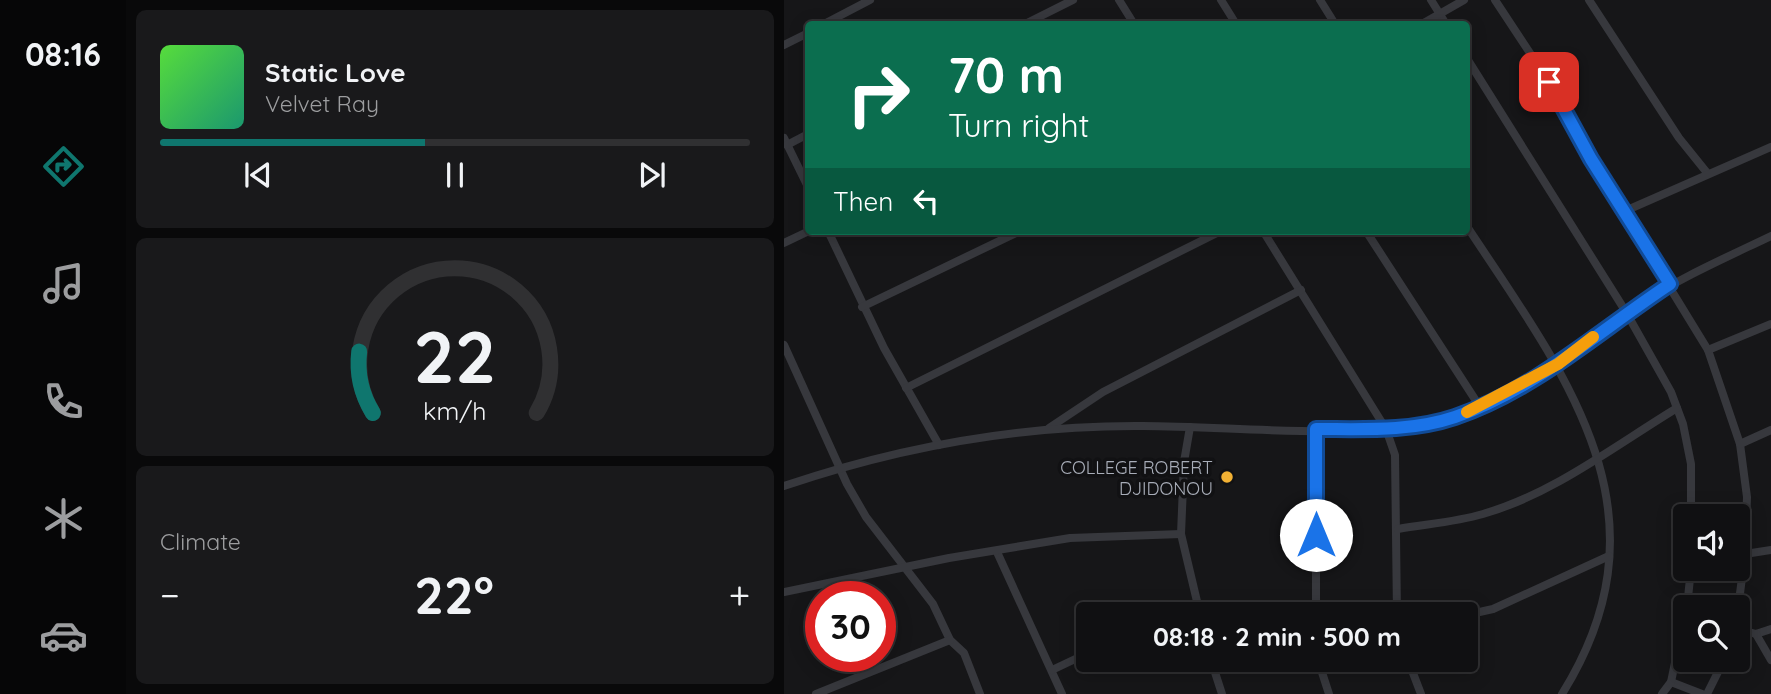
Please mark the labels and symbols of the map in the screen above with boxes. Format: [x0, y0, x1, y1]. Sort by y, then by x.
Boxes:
pin [1519, 52, 1579, 112]
place label: COLLEGE ROBERT DJIDONOU [1060, 456, 1213, 500]
marker: COLLEGE ROBERT DJIDONOU [1219, 469, 1235, 485]
position arrow [1279, 498, 1353, 572]
speed limit sign: 30 [805, 581, 896, 672]

